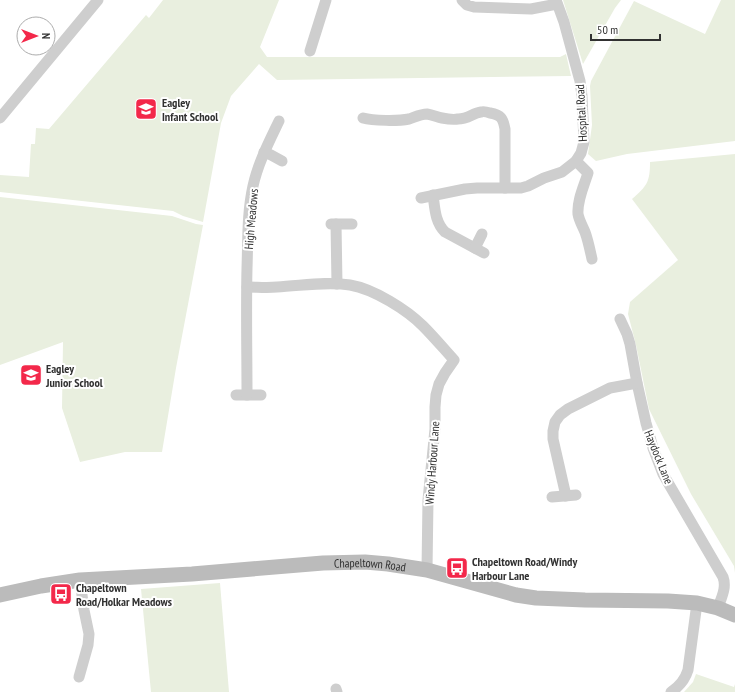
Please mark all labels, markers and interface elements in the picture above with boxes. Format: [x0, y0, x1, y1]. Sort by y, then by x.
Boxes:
north arrow [16, 16, 56, 56]
scale bar [591, 16, 660, 42]
text: 50 m [597, 22, 618, 37]
text: N [39, 33, 53, 39]
street label: Hospital Road [572, 84, 590, 142]
place label: Eagley Infant School [162, 95, 218, 124]
school or university icon: Eagley Infant School [133, 96, 159, 122]
street label: High Meadows [241, 188, 261, 250]
place label: Eagley Junior School [45, 361, 103, 390]
school or university icon: Eagley Junior School [18, 362, 44, 388]
street label: Windy Harbour Lane [422, 421, 442, 505]
street label: Haydock Lane [641, 428, 677, 486]
street label: Chapeltown Road [334, 554, 407, 574]
place label: Chapeltown Road/Windy Harbour Lane [472, 554, 577, 583]
bus stop icon: Chapeltown Road/Windy Harbour Lane [444, 555, 470, 581]
place label: Chapeltown Road/Holkar Meadows [76, 580, 172, 609]
bus stop icon: Chapeltown Road/Holkar Meadows [48, 581, 74, 607]

